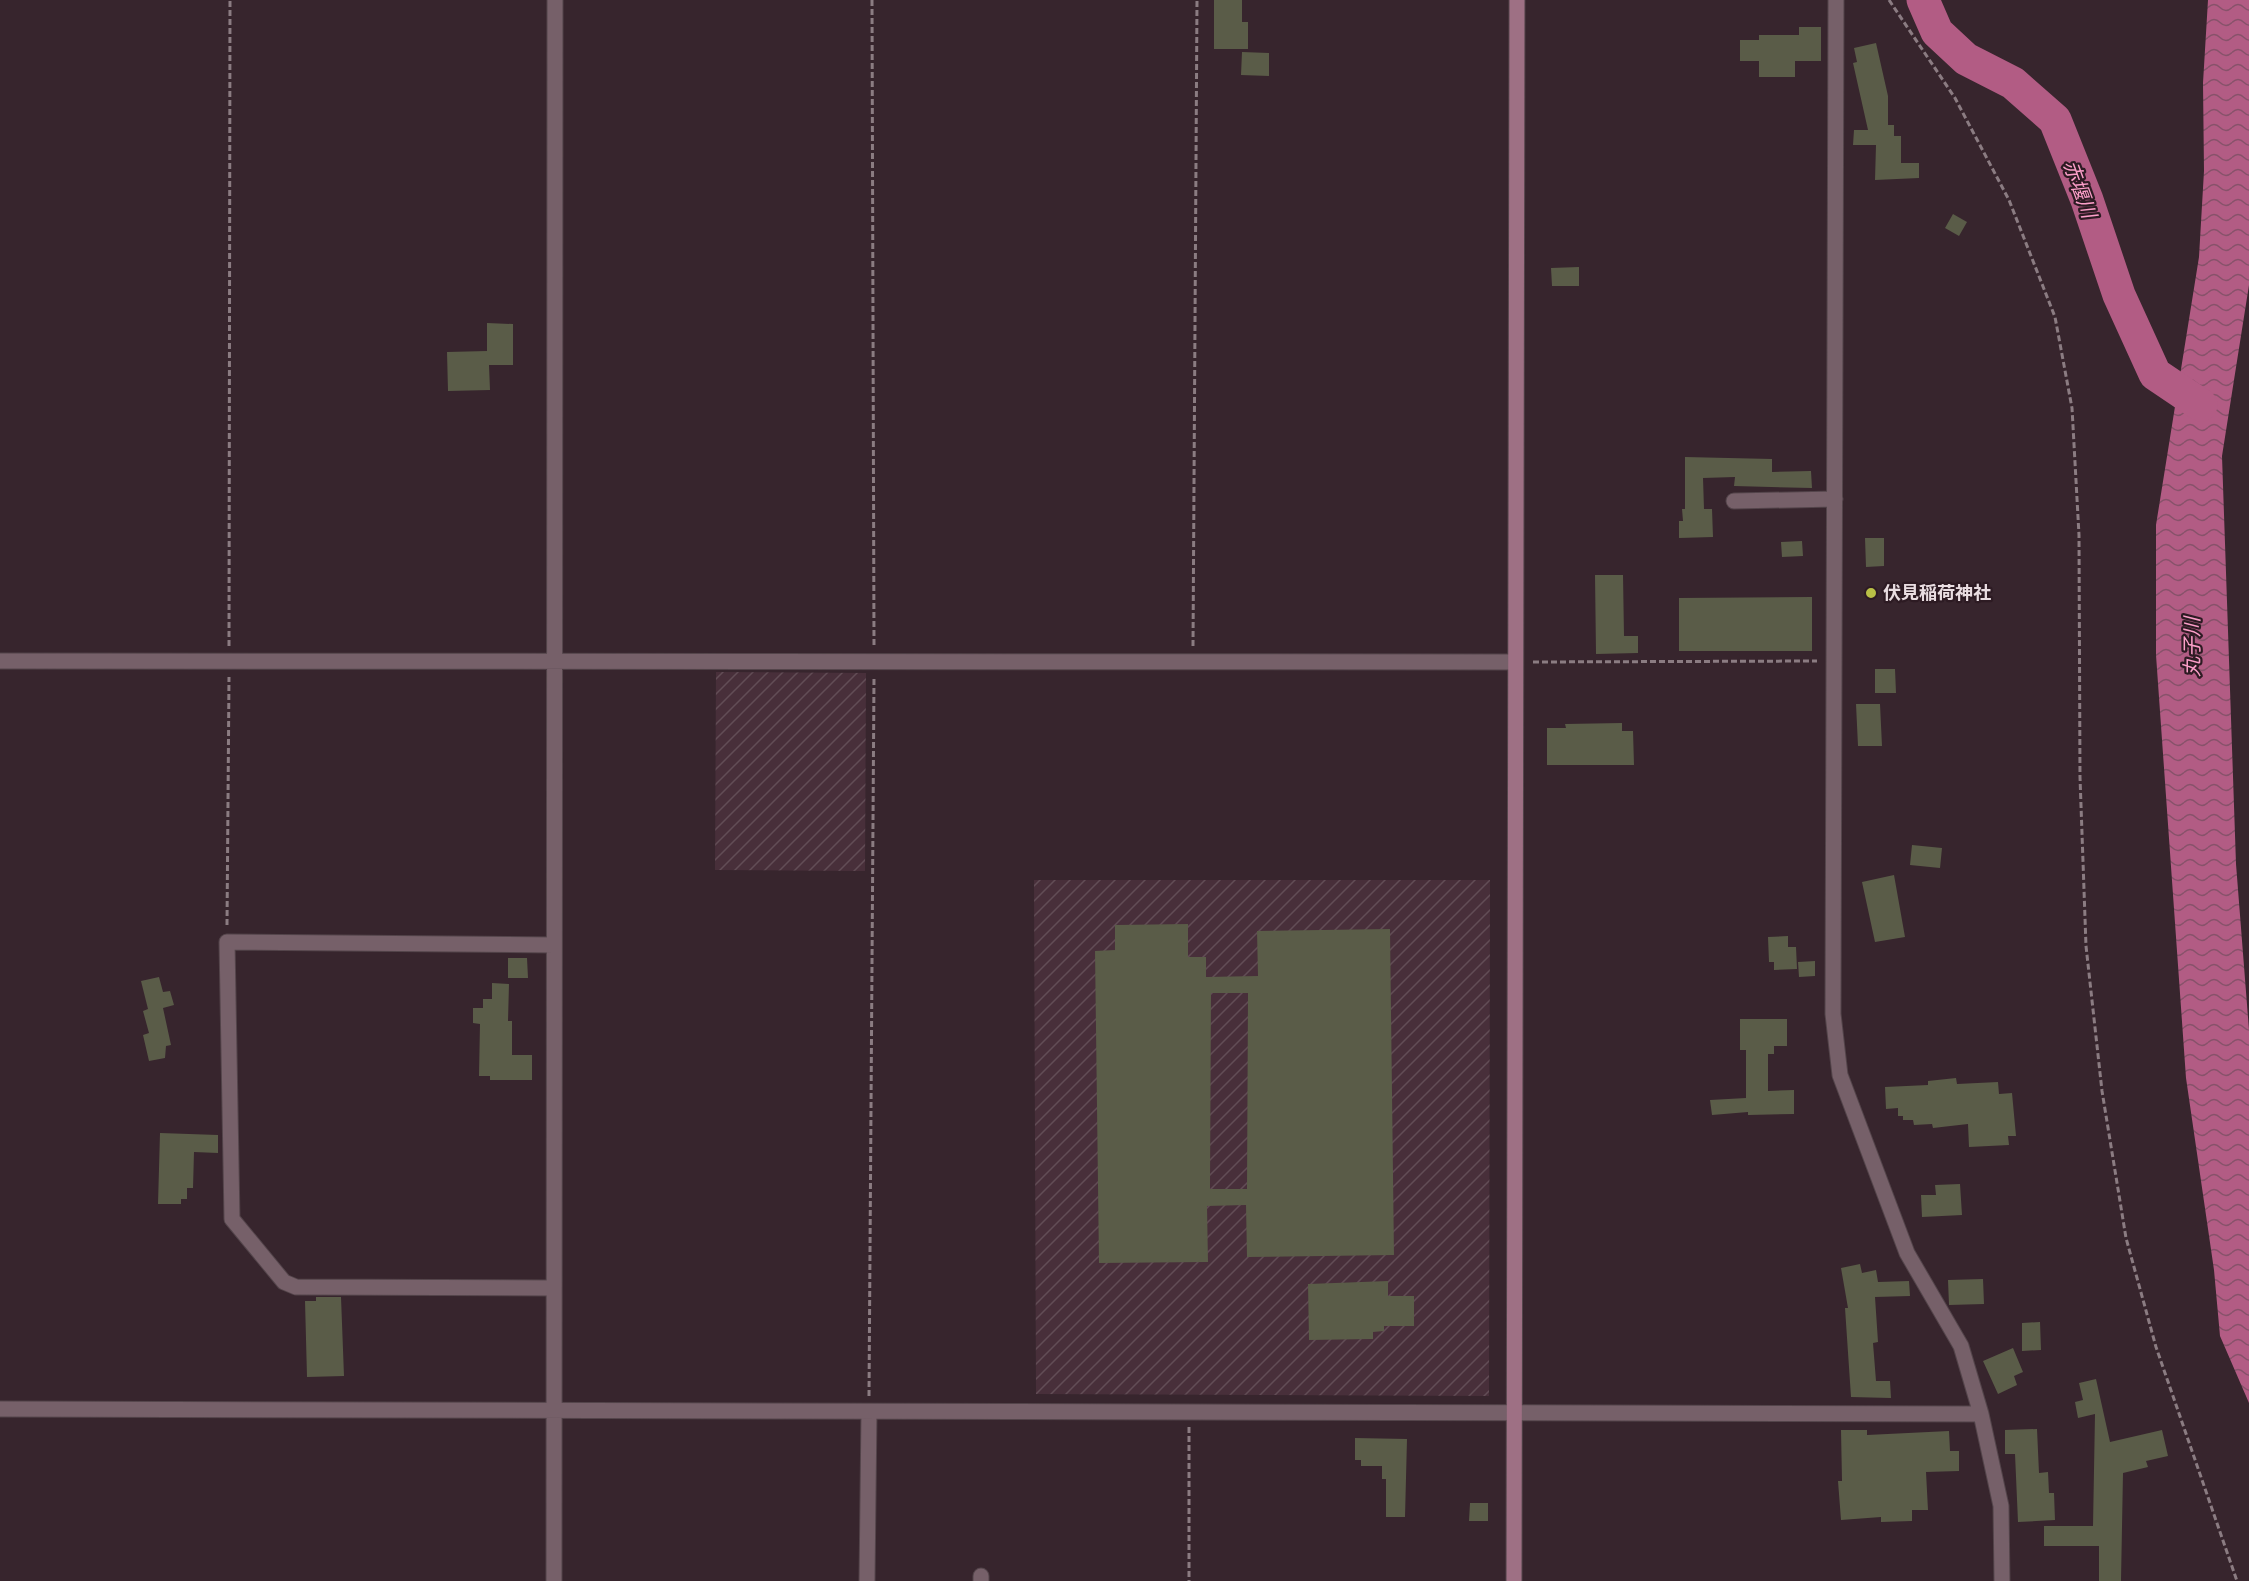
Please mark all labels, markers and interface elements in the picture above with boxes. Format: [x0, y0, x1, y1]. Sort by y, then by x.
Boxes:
water label: 赤堰川 [2058, 157, 2102, 223]
place label: 伏見稲荷神社 [1883, 582, 1991, 603]
marker: 伏見稲荷神社 [1864, 586, 1878, 600]
water label: 丸子川 [2180, 615, 2204, 677]

